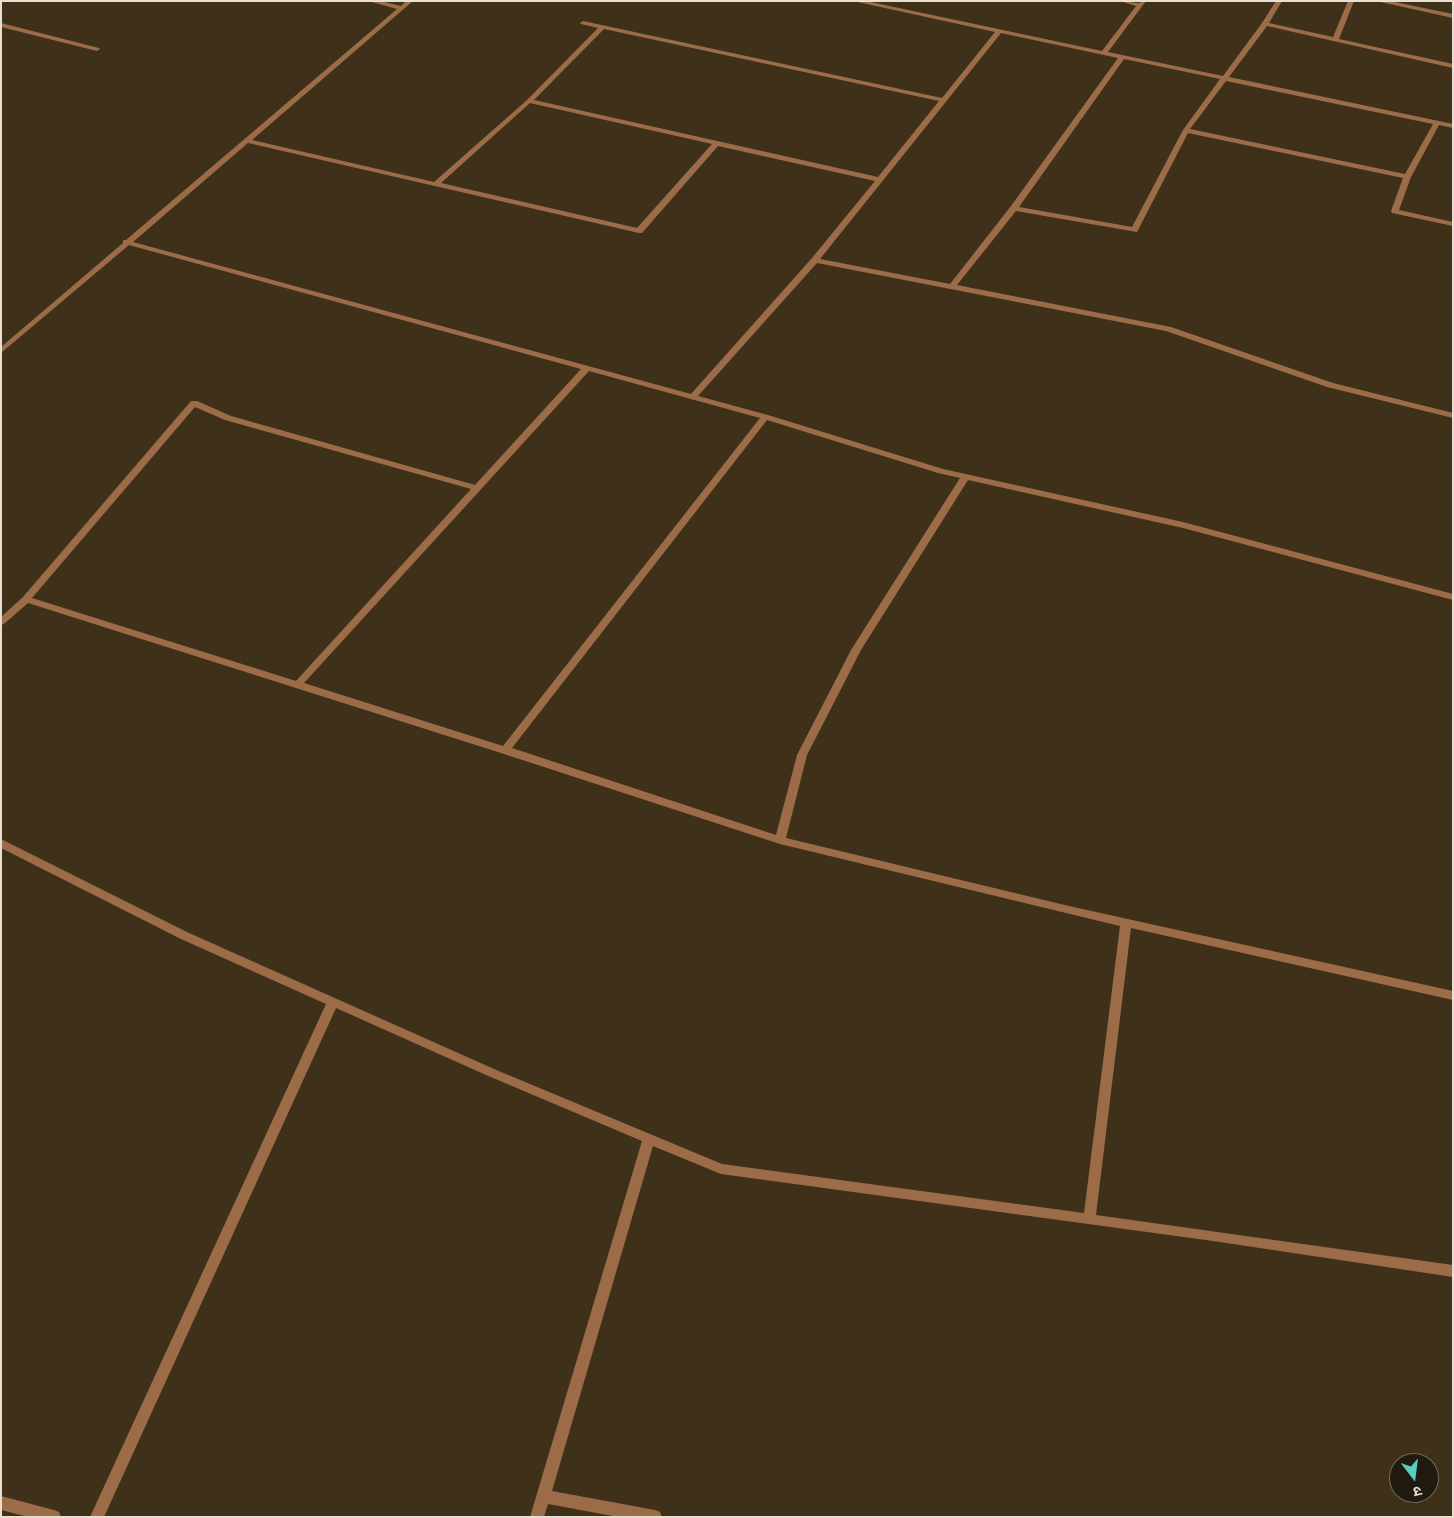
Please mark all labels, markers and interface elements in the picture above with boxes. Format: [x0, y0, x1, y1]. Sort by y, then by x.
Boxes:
north arrow [1389, 1453, 1439, 1503]
text: उ [1411, 1482, 1424, 1501]

